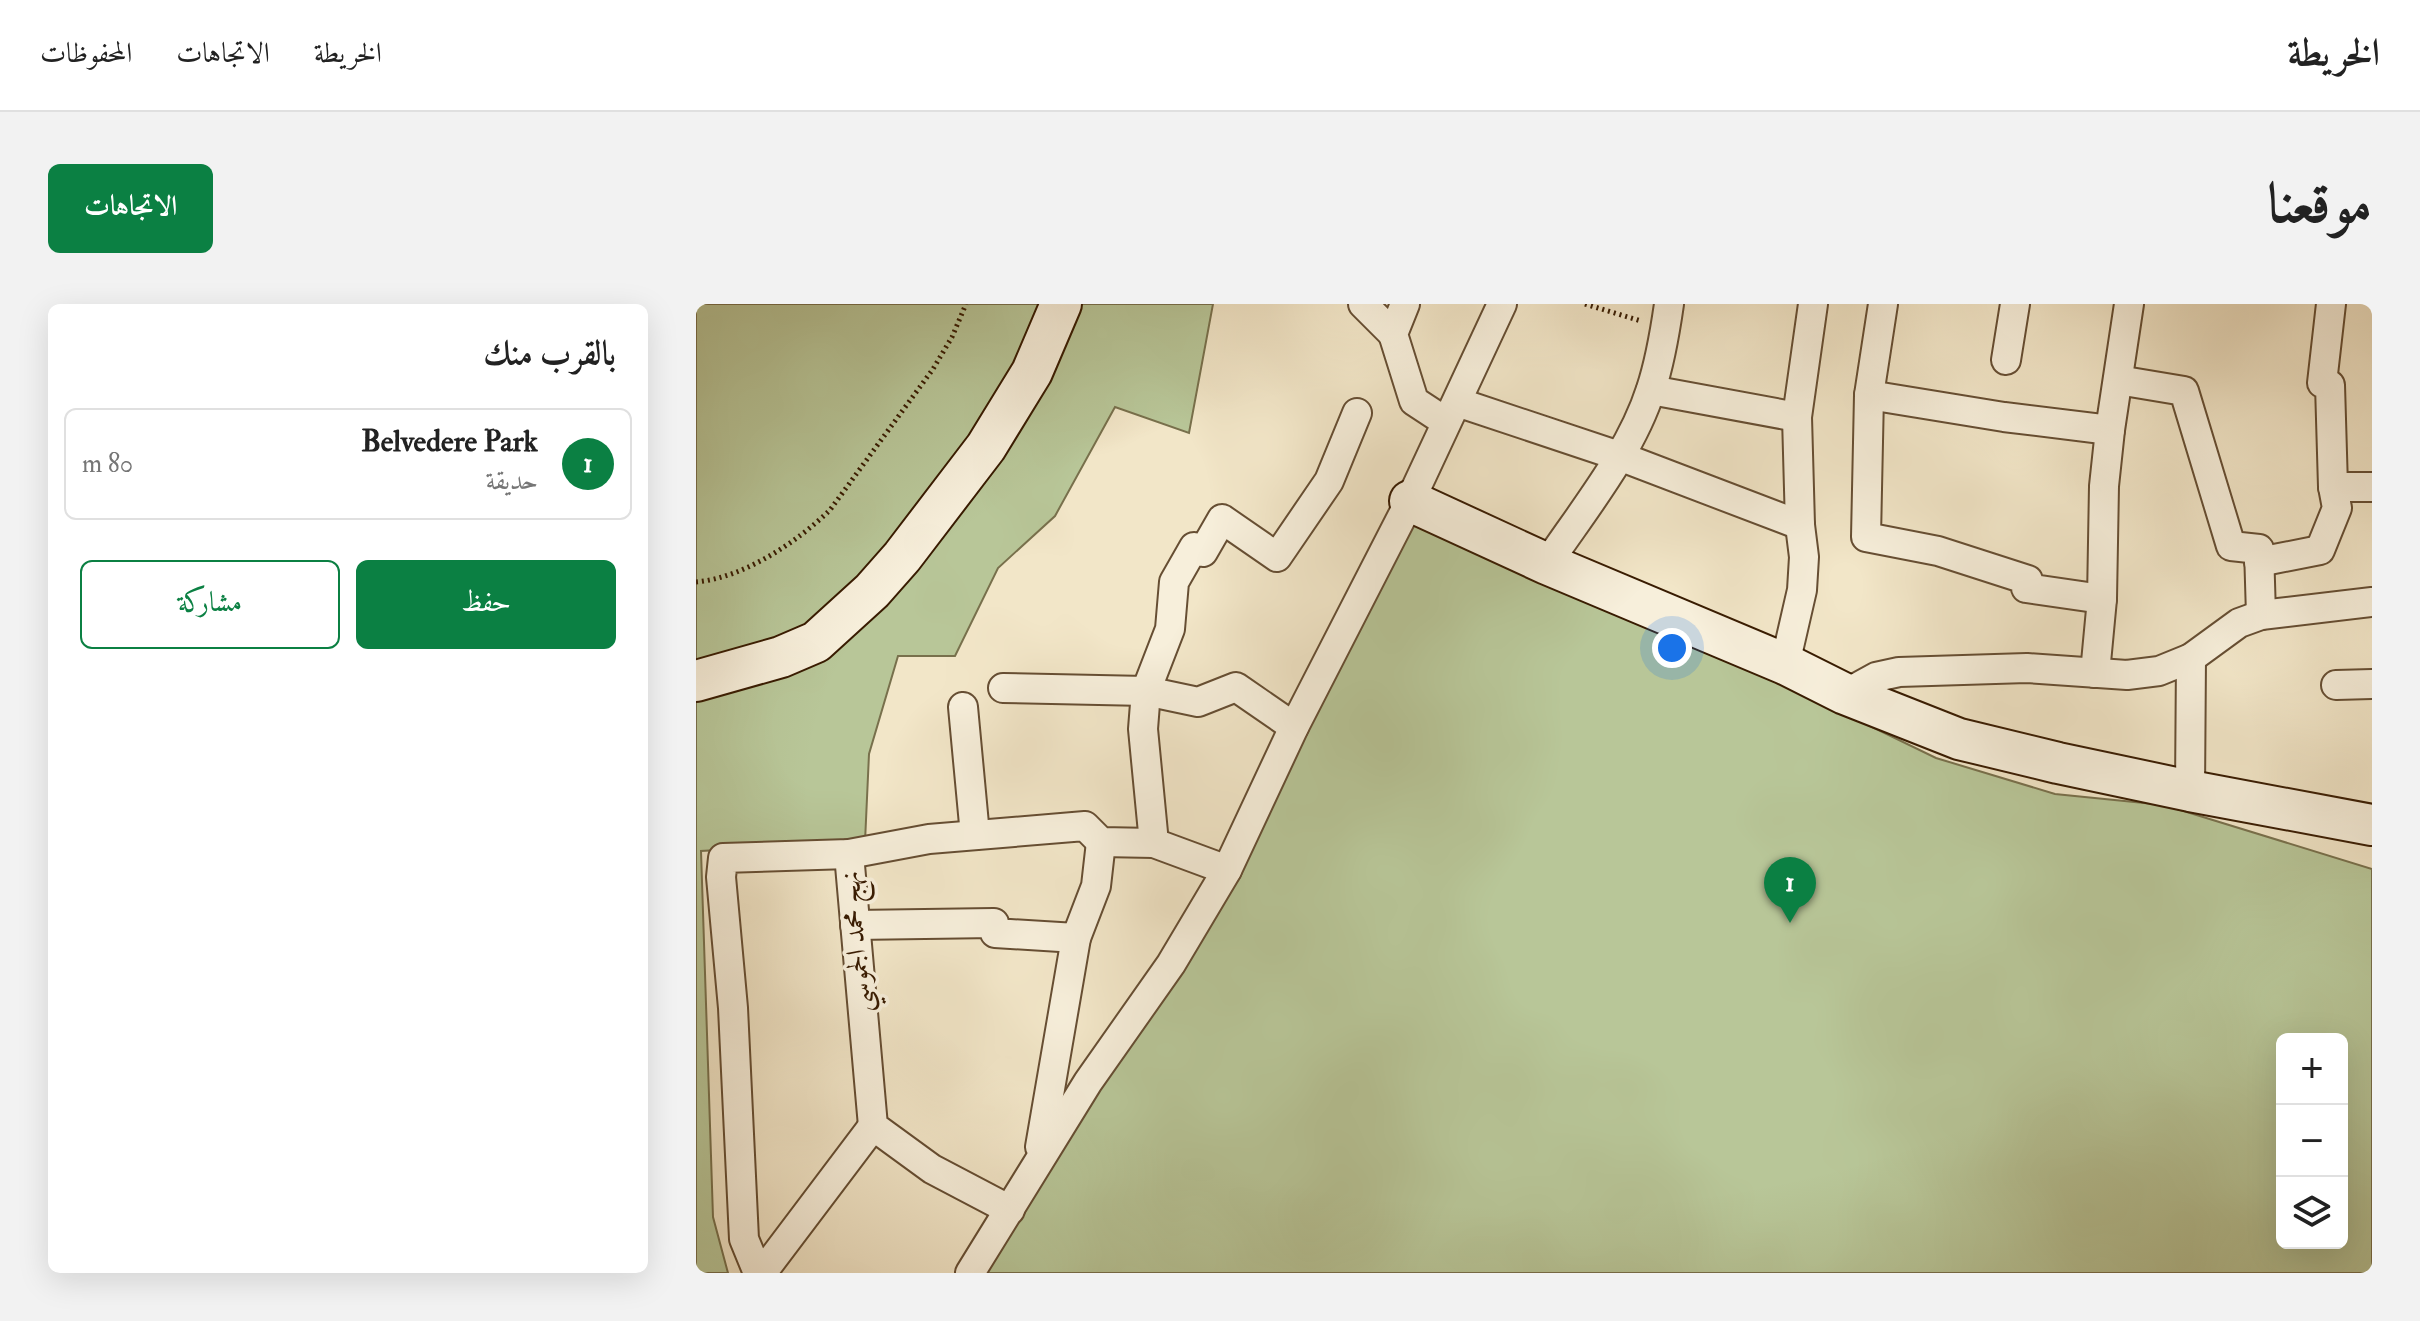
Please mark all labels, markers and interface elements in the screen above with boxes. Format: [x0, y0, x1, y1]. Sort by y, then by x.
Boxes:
text: الخريطة [2288, 29, 2380, 77]
text: المحفوظات [40, 36, 132, 71]
text: الاتجاهات [176, 36, 270, 71]
text: الخريطة [314, 36, 382, 71]
button: الاتجاهات [48, 164, 213, 253]
text: موقعنا [2267, 169, 2372, 240]
text: بالقرب منك [483, 332, 616, 375]
text: Belvedere Park [361, 423, 538, 460]
text: 80 m [82, 448, 133, 480]
text: 1 [583, 448, 593, 480]
text: حديقة [485, 465, 538, 497]
button: مشاركة [80, 560, 340, 649]
button: حفظ [356, 560, 616, 649]
your location [1652, 628, 1692, 668]
pin: 1 [1764, 857, 1816, 923]
street label: نهج محمد الجموسي [832, 869, 888, 1014]
map controls [2276, 1033, 2348, 1249]
button: + [2276, 1033, 2348, 1105]
button: − [2276, 1105, 2348, 1177]
button: layers [2276, 1177, 2348, 1249]

